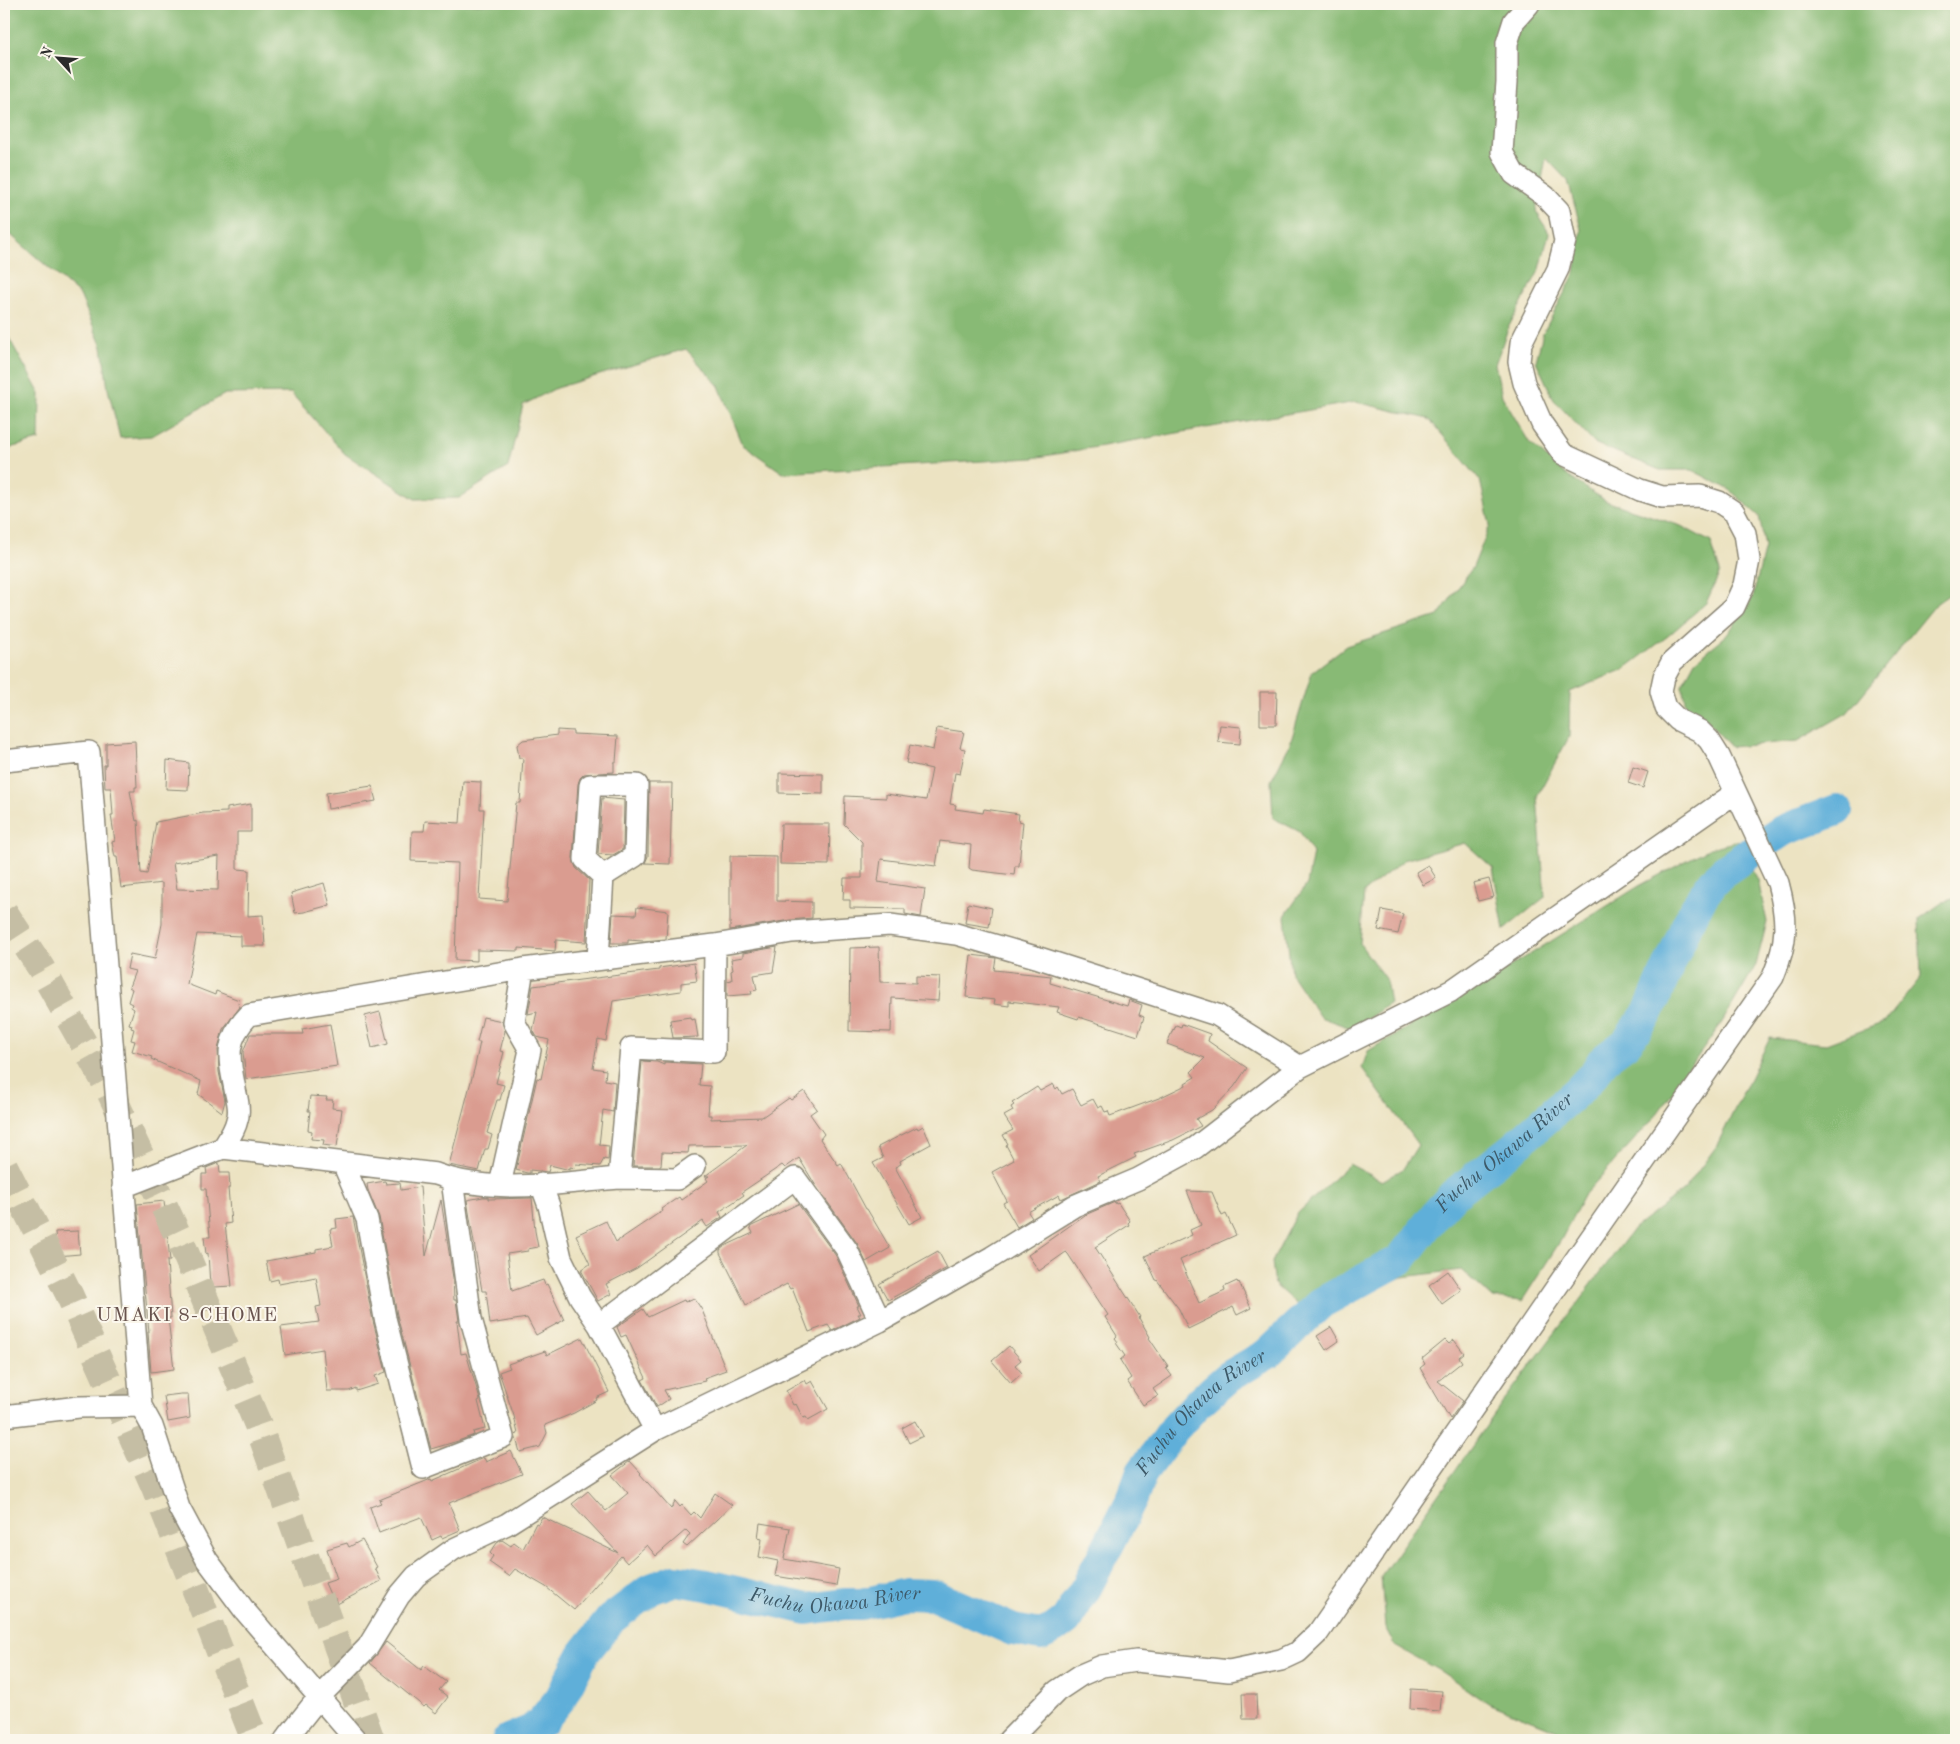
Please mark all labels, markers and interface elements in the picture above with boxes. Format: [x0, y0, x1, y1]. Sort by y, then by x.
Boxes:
north arrow [32, 32, 82, 82]
text: N [39, 45, 56, 61]
water label: Fuchu Okawa River [1431, 1089, 1578, 1217]
district label: UMAKI 8-CHOME [96, 1306, 278, 1326]
water label: Fuchu Okawa River [1132, 1346, 1270, 1480]
water label: Fuchu Okawa River [746, 1584, 921, 1619]

